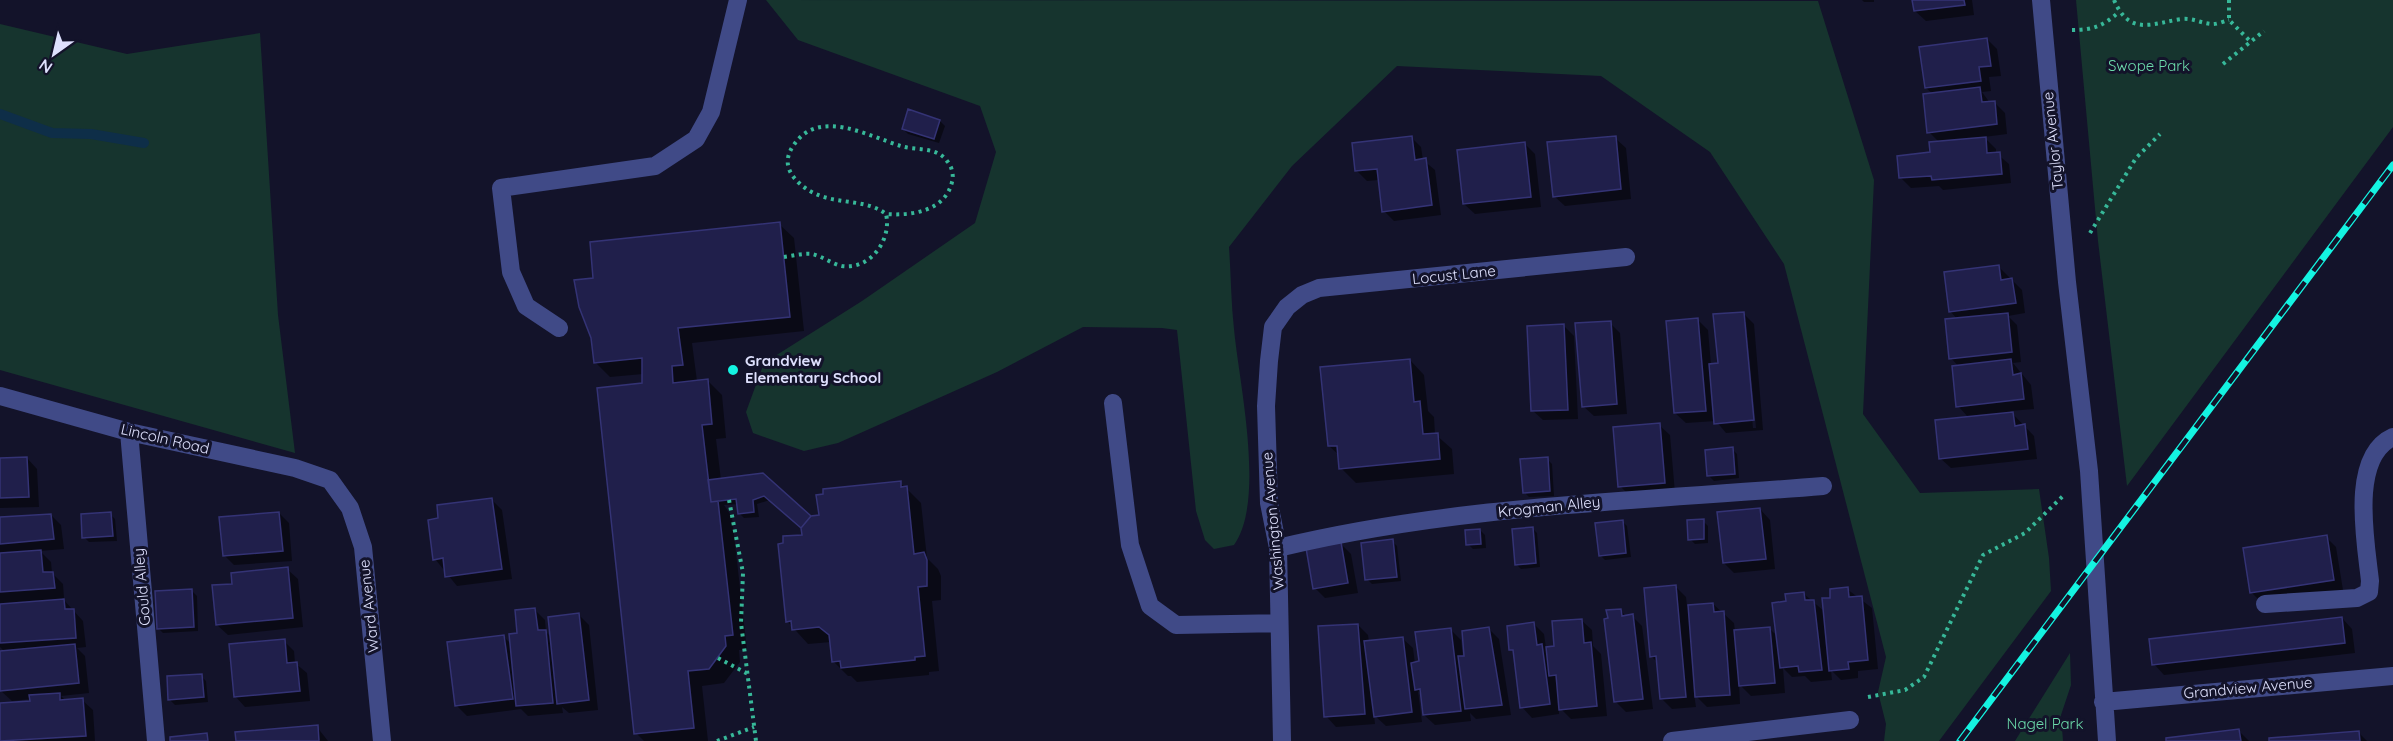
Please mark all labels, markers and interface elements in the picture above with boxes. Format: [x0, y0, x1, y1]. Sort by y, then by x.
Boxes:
north arrow [24, 24, 84, 84]
text: N [35, 55, 56, 78]
park label: Swope Park [2108, 56, 2190, 75]
street label: Taylor Avenue [2038, 91, 2067, 191]
street label: Locust Lane [1411, 261, 1497, 288]
place label: Grandview Elementary School [745, 351, 881, 387]
marker: Grandview Elementary School [726, 363, 740, 377]
street label: Lincoln Road [119, 419, 211, 458]
street label: Washington Avenue [1257, 451, 1288, 591]
street label: Krogman Alley [1497, 492, 1601, 521]
street label: Gould Alley [129, 547, 154, 627]
street label: Ward Avenue [354, 559, 383, 653]
street label: Grandview Avenue [2183, 672, 2313, 703]
park label: Nagel Park [2007, 714, 2083, 733]

